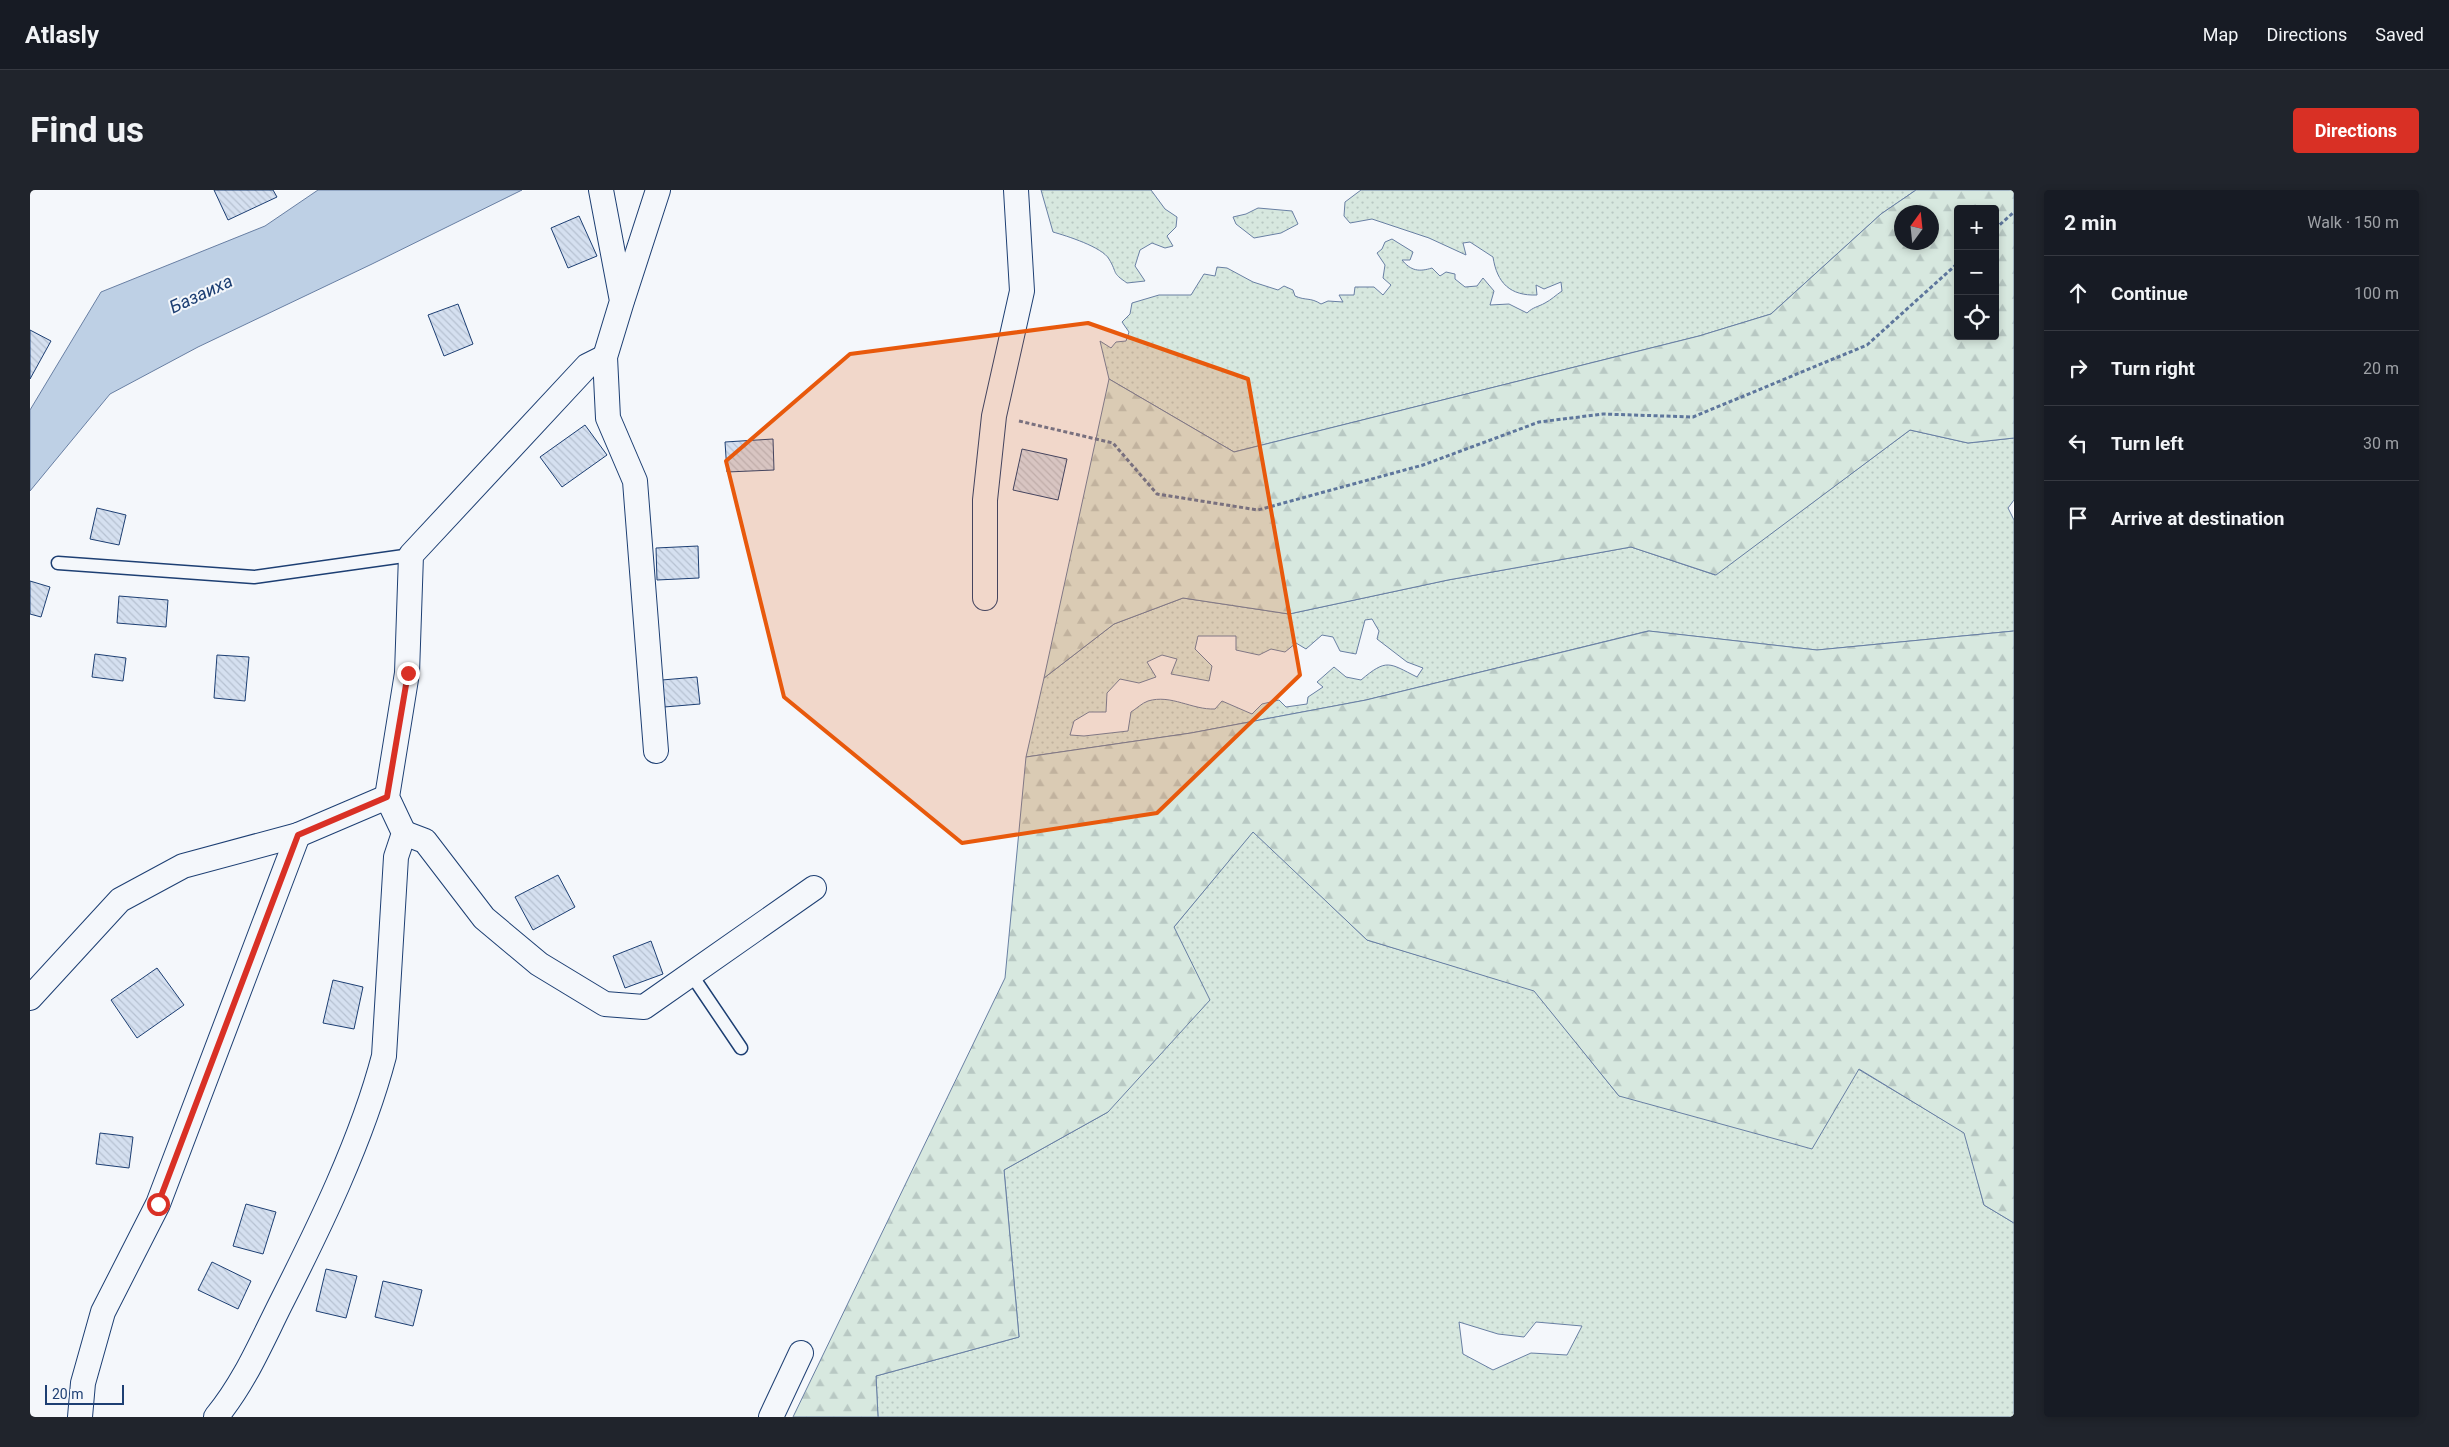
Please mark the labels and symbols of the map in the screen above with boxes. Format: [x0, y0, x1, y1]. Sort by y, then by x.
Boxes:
north arrow [1894, 205, 1939, 250]
water label: Базаиха [166, 270, 236, 317]
route end [397, 662, 420, 685]
route start [147, 1193, 170, 1216]
scale bar [45, 1382, 124, 1405]

